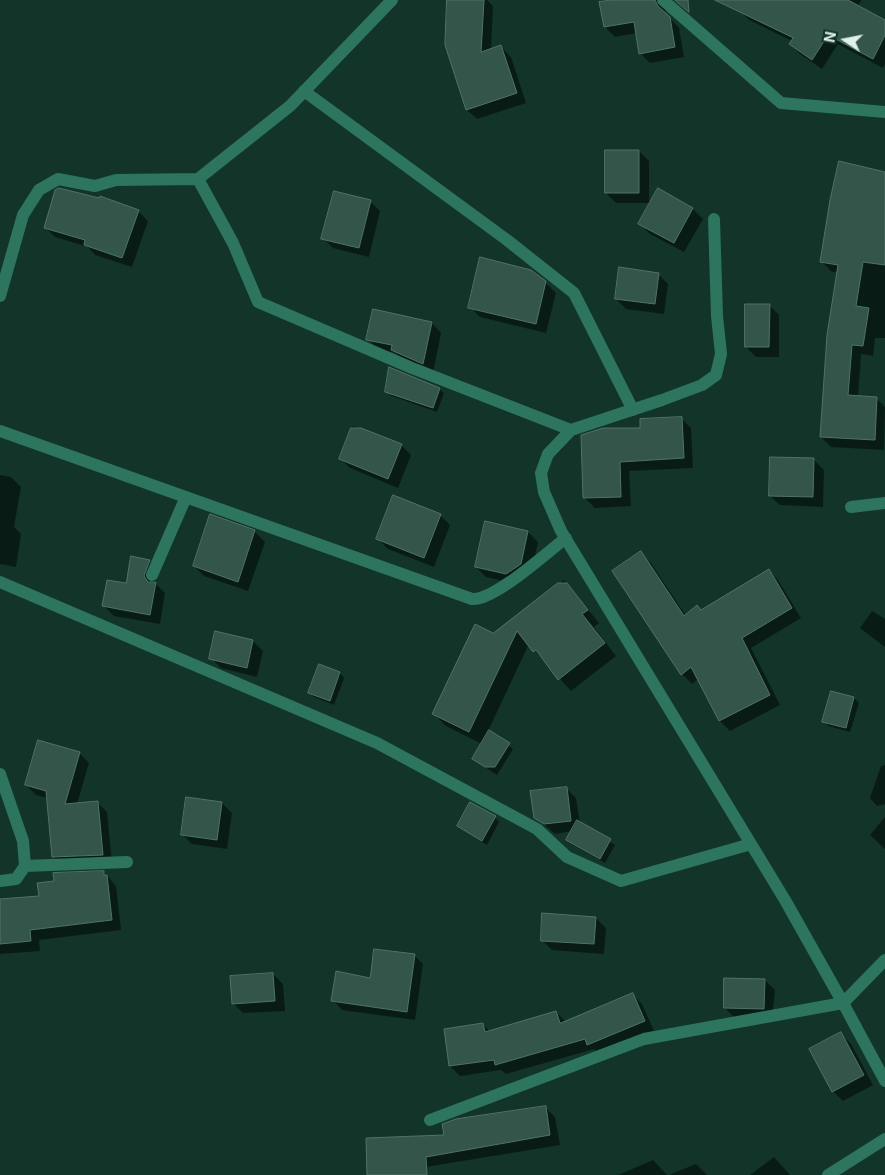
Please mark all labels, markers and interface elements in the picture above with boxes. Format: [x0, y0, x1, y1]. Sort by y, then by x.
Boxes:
north arrow [820, 15, 870, 65]
text: N [820, 30, 839, 44]

